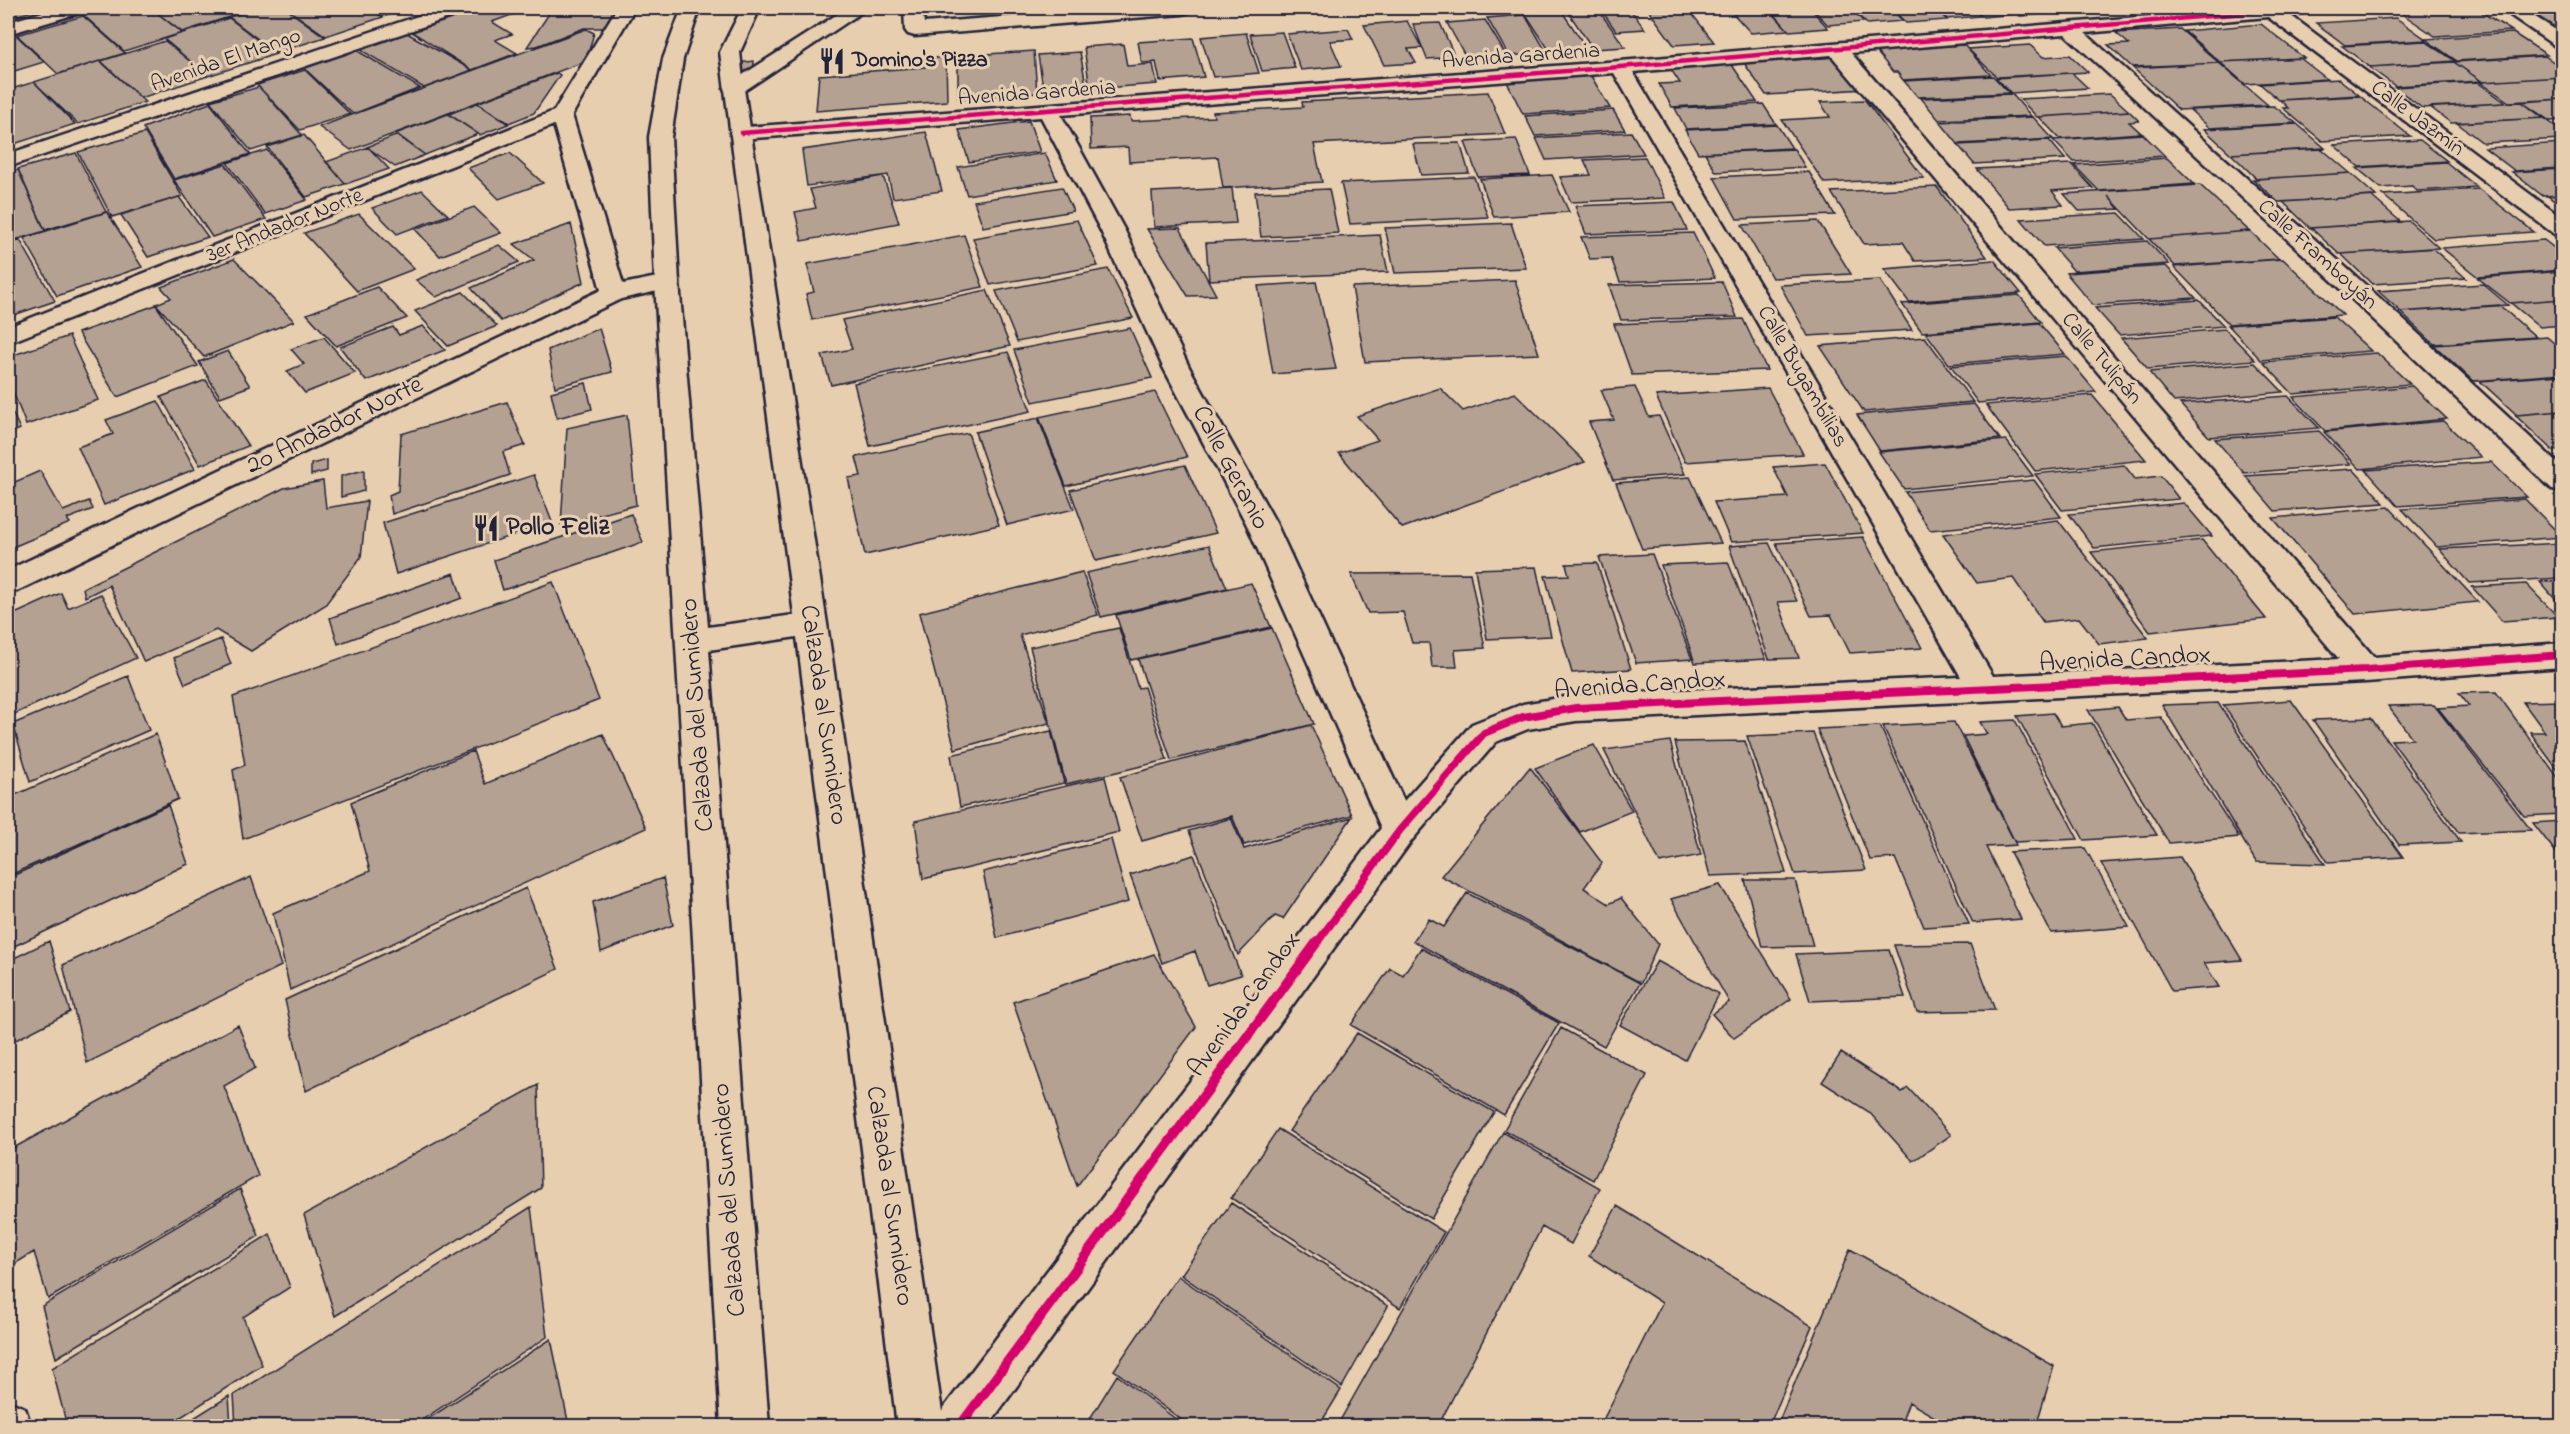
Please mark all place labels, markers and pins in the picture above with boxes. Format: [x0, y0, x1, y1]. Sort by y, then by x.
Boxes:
place label: Domino's Pizza [851, 45, 988, 77]
restaurant icon: Domino's Pizza [817, 46, 847, 76]
place label: Pollo Feliz [506, 509, 611, 547]
restaurant icon: Pollo Feliz [471, 513, 501, 543]

